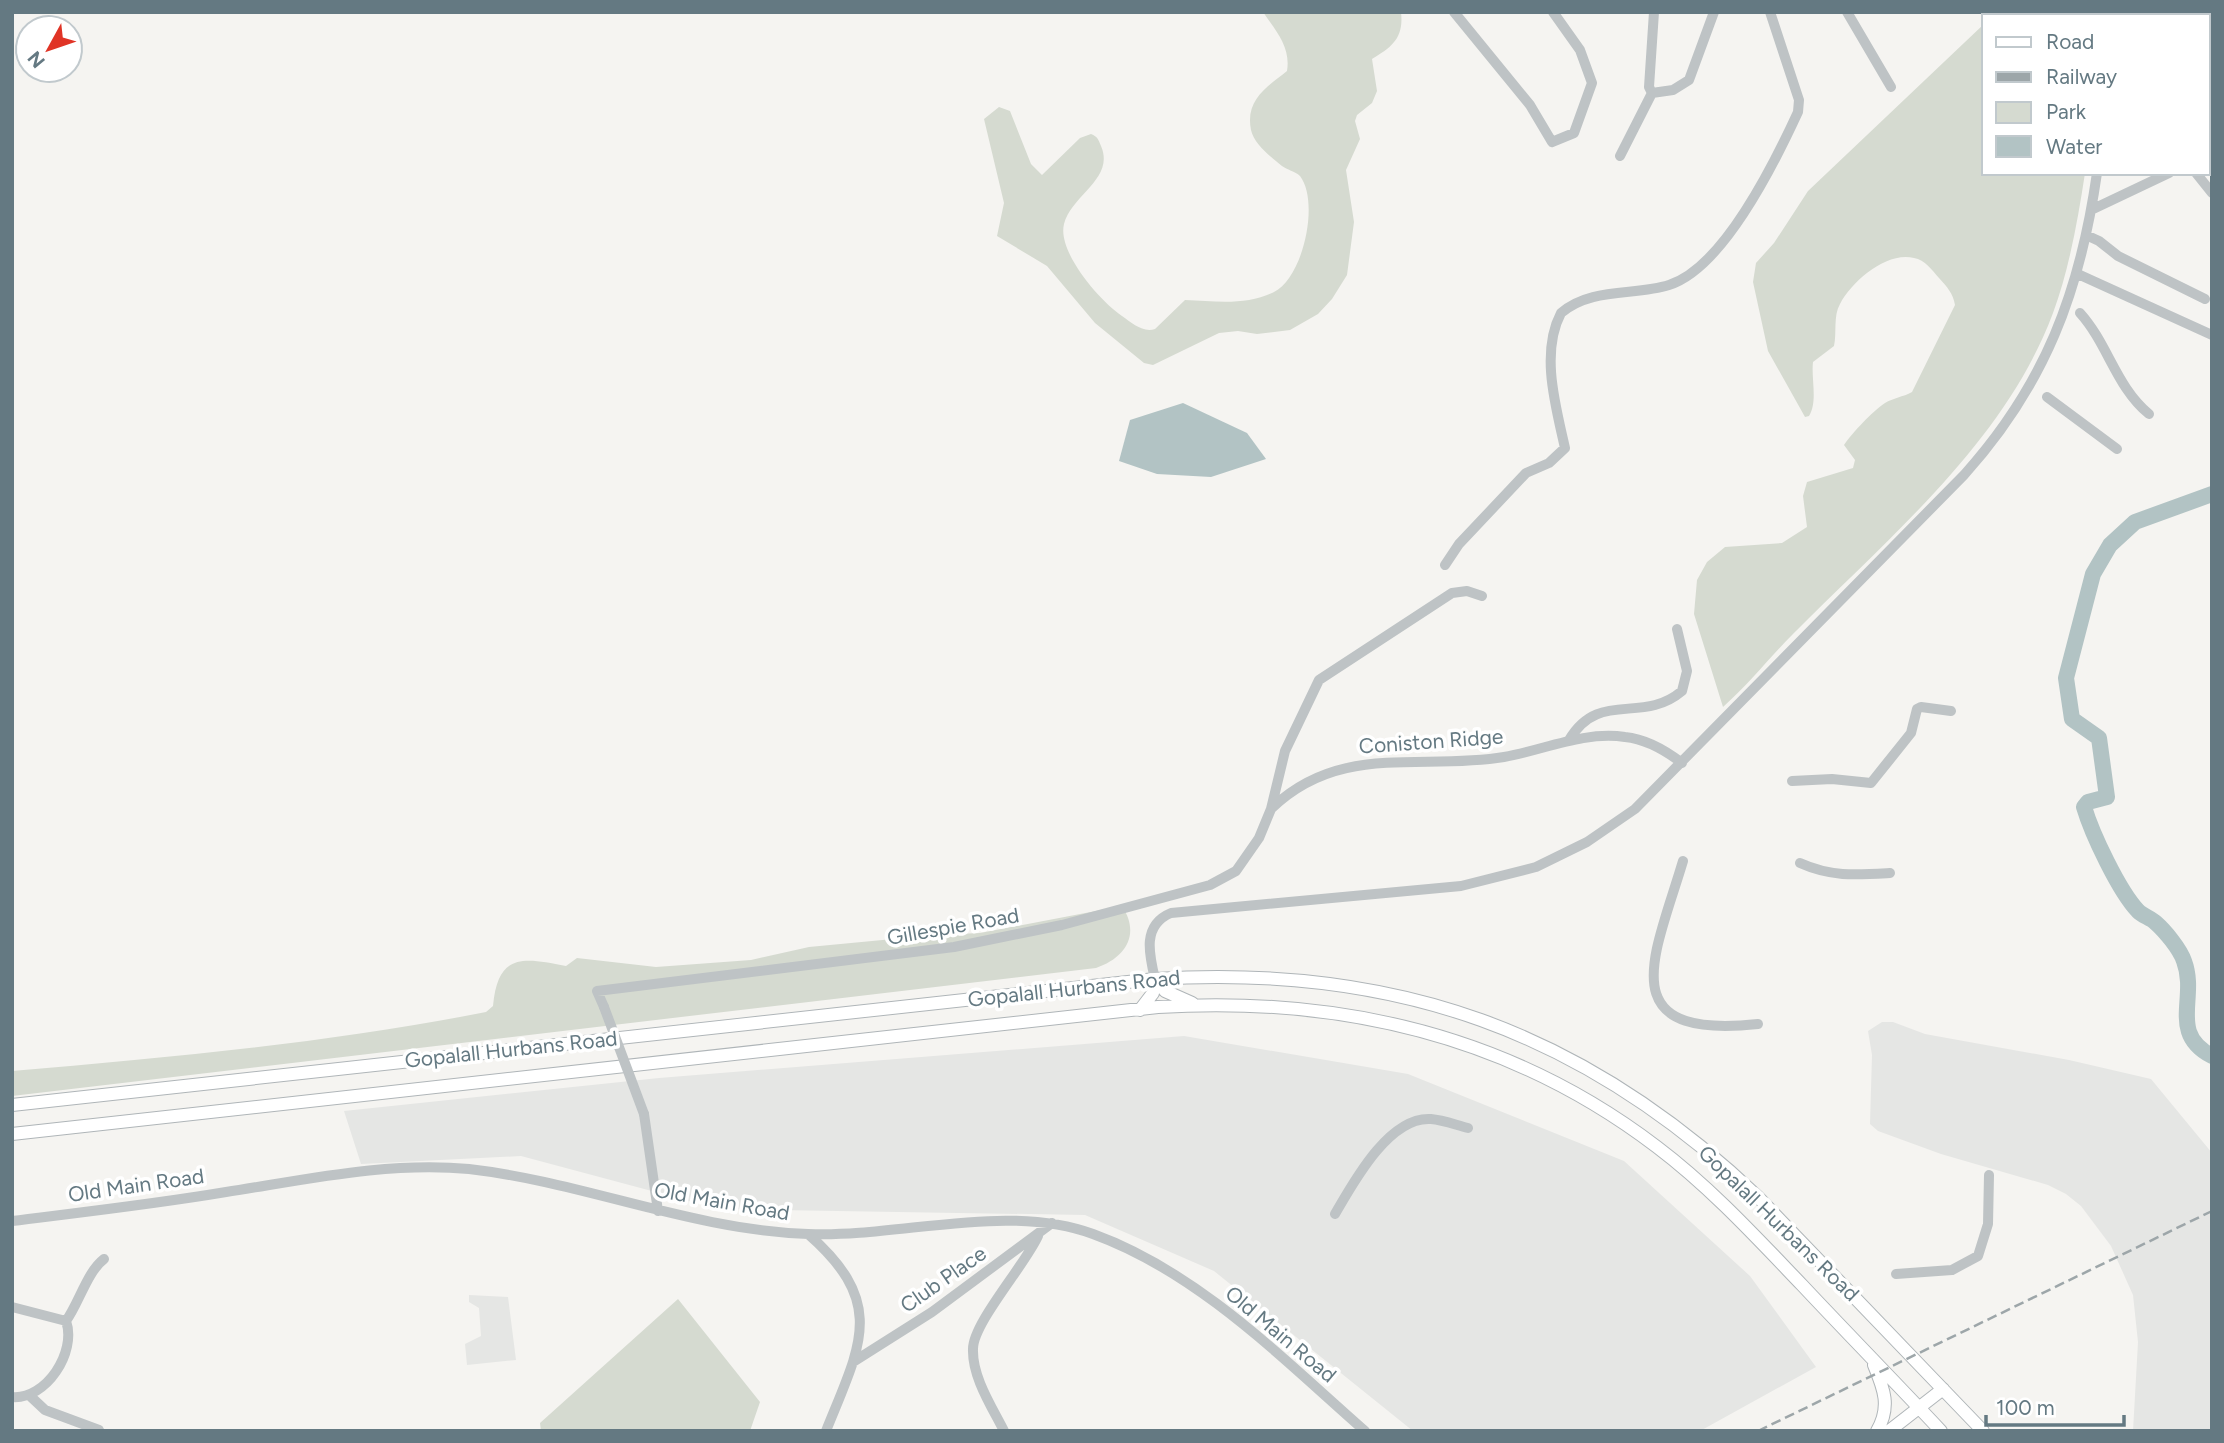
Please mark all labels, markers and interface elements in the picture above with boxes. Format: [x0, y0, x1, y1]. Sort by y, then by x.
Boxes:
north arrow [14, 14, 84, 84]
legend [1982, 14, 2210, 175]
text: Road [2046, 29, 2094, 54]
text: N [23, 47, 50, 73]
text: Railway [2046, 64, 2117, 89]
text: Park [2046, 99, 2087, 124]
text: Water [2046, 134, 2102, 159]
street label: Coniston Ridge [1358, 723, 1504, 759]
street label: Gillespie Road [885, 902, 1021, 950]
street label: Gopalall Hurbans Road [966, 964, 1182, 1012]
street label: Gopalall Hurbans Road [403, 1025, 619, 1073]
street label: Gopalall Hurbans Road [1693, 1140, 1865, 1306]
street label: Old Main Road [66, 1163, 206, 1207]
street label: Old Main Road [652, 1177, 792, 1225]
street label: Club Place [895, 1240, 991, 1318]
street label: Old Main Road [1220, 1280, 1342, 1388]
scale bar [1986, 1384, 2124, 1428]
text: 100 m [1996, 1395, 2055, 1420]

